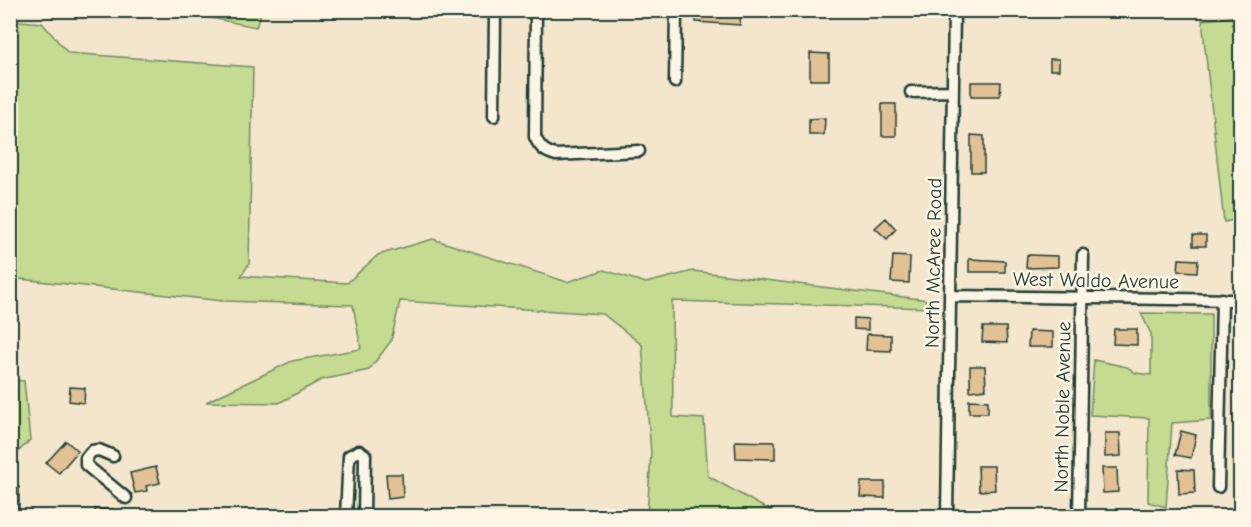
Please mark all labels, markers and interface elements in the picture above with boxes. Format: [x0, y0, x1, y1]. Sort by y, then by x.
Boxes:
street label: North McAree Road [921, 178, 946, 348]
street label: West Waldo Avenue [1013, 268, 1179, 293]
street label: North Noble Avenue [1050, 321, 1075, 493]

